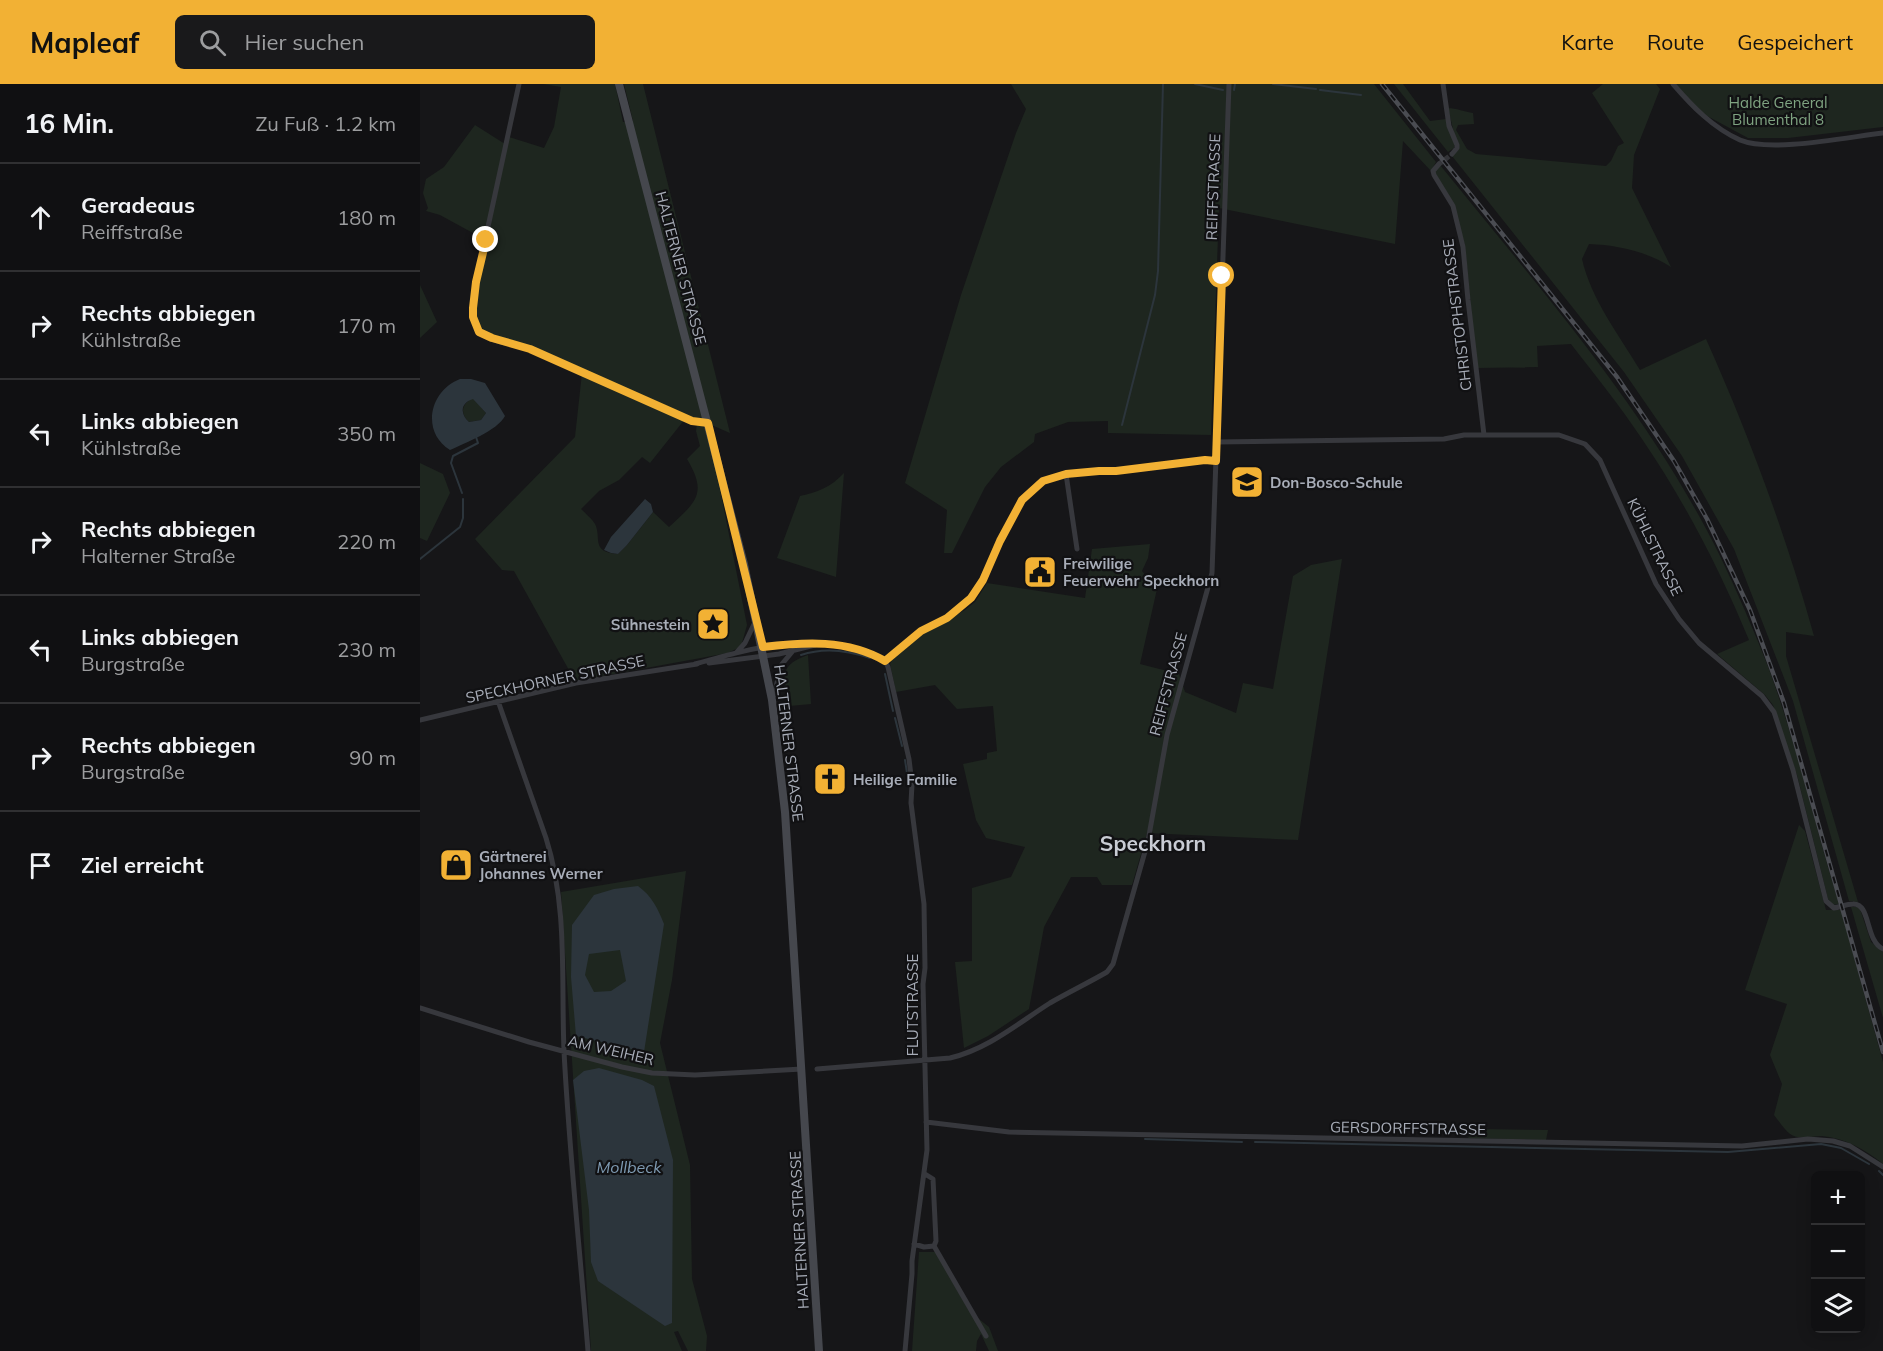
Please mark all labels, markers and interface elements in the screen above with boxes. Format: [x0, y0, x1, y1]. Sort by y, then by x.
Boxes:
search box [175, 15, 595, 69]
text: Mapleaf [30, 25, 139, 60]
icon: search [196, 26, 229, 59]
text: Hier suchen [244, 28, 364, 56]
text: Karte [1561, 29, 1614, 55]
text: Route [1647, 29, 1704, 55]
text: Gespeichert [1737, 29, 1853, 55]
park label: Halde General Blumenthal 8 [1728, 93, 1828, 129]
text: 16 Min. [24, 107, 114, 140]
text: Zu Fuß · 1.2 km [256, 111, 396, 136]
street label: REIFFSTRASSE [1202, 133, 1224, 241]
street label: HALTERNER STRASSE [651, 189, 711, 347]
text: Geradeaus [81, 191, 195, 219]
icon: ahead [24, 201, 57, 234]
text: 180 m [337, 205, 396, 230]
text: Reiffstraße [81, 219, 183, 244]
route end [472, 226, 498, 252]
street label: CHRISTOPHSTRASSE [1438, 238, 1476, 392]
route start [1208, 262, 1234, 288]
text: Rechts abbiegen [81, 299, 256, 327]
icon: right [24, 309, 57, 342]
text: 170 m [337, 313, 396, 338]
text: Kühlstraße [81, 327, 181, 352]
text: Links abbiegen [81, 407, 239, 435]
icon: left [24, 417, 57, 450]
text: 350 m [337, 421, 396, 446]
text: Kühlstraße [81, 435, 181, 460]
school or university icon: Don-Bosco-Schule [1229, 464, 1265, 500]
place label: Don-Bosco-Schule [1270, 473, 1403, 492]
street label: KÜHLSTRASSE [1623, 495, 1687, 599]
text: Rechts abbiegen [81, 515, 256, 543]
icon: right [24, 525, 57, 558]
text: 220 m [337, 529, 396, 554]
text: Halterner Straße [81, 543, 235, 568]
public building icon: Freiwilige Feuerwehr Speckhorn [1022, 554, 1058, 590]
place label: Freiwilige Feuerwehr Speckhorn [1063, 554, 1219, 590]
place icon: Sühnestein [695, 606, 731, 642]
place label: Sühnestein [611, 615, 690, 634]
text: Links abbiegen [81, 623, 239, 651]
street label: REIFFSTRASSE [1145, 630, 1191, 738]
icon: left [24, 633, 57, 666]
text: 230 m [337, 637, 396, 662]
text: Burgstraße [81, 651, 185, 676]
street label: SPECKHORNER STRASSE [464, 651, 646, 707]
street label: HALTERNER STRASSE [770, 663, 808, 823]
text: Rechts abbiegen [81, 731, 256, 759]
icon: right [24, 741, 57, 774]
text: 90 m [349, 745, 396, 770]
text: Burgstraße [81, 759, 185, 784]
church icon: Heilige Familie [812, 761, 848, 797]
place label: Heilige Familie [853, 770, 957, 789]
district label: Speckhorn [1100, 830, 1206, 856]
shop icon: Gärtnerei Johannes Werner [438, 847, 474, 883]
place label: Gärtnerei Johannes Werner [479, 847, 603, 883]
icon: arrive [24, 849, 57, 882]
text: Ziel erreicht [81, 851, 204, 879]
street label: FLUTSTRASSE [903, 953, 922, 1056]
street label: AM WEIHER [566, 1031, 656, 1069]
street label: GERSDORFFSTRASSE [1330, 1117, 1486, 1139]
street label: HALTERNER STRASSE [785, 1150, 813, 1309]
water label: Mollbeck [597, 1157, 662, 1177]
map controls [1811, 1171, 1865, 1333]
button: + [1811, 1171, 1865, 1225]
button: − [1811, 1225, 1865, 1279]
button: layers [1811, 1279, 1865, 1333]

